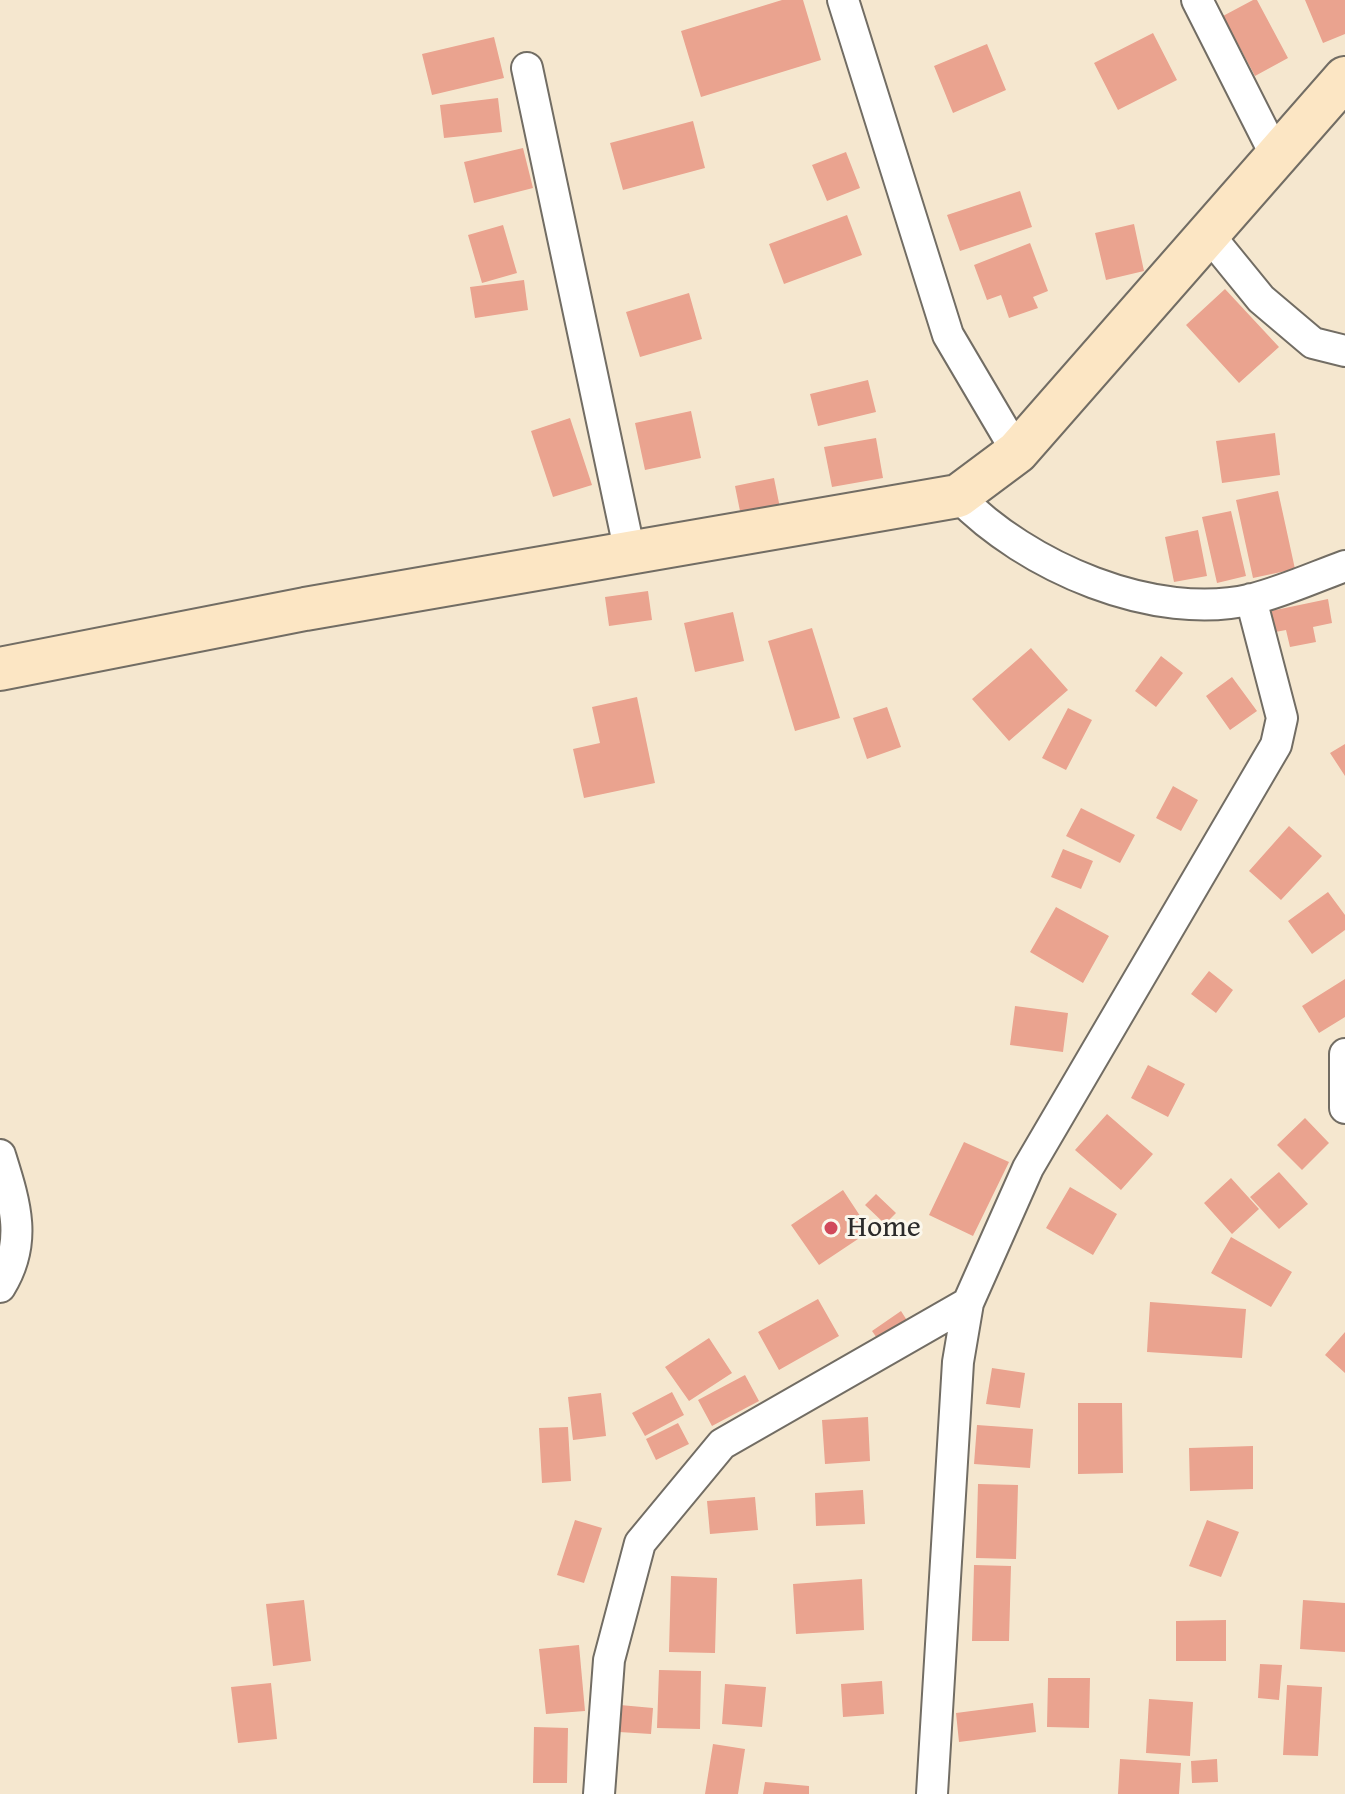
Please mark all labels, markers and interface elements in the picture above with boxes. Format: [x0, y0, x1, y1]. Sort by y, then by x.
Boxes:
place label: Home [847, 1210, 921, 1246]
marker: Home [822, 1219, 840, 1237]

